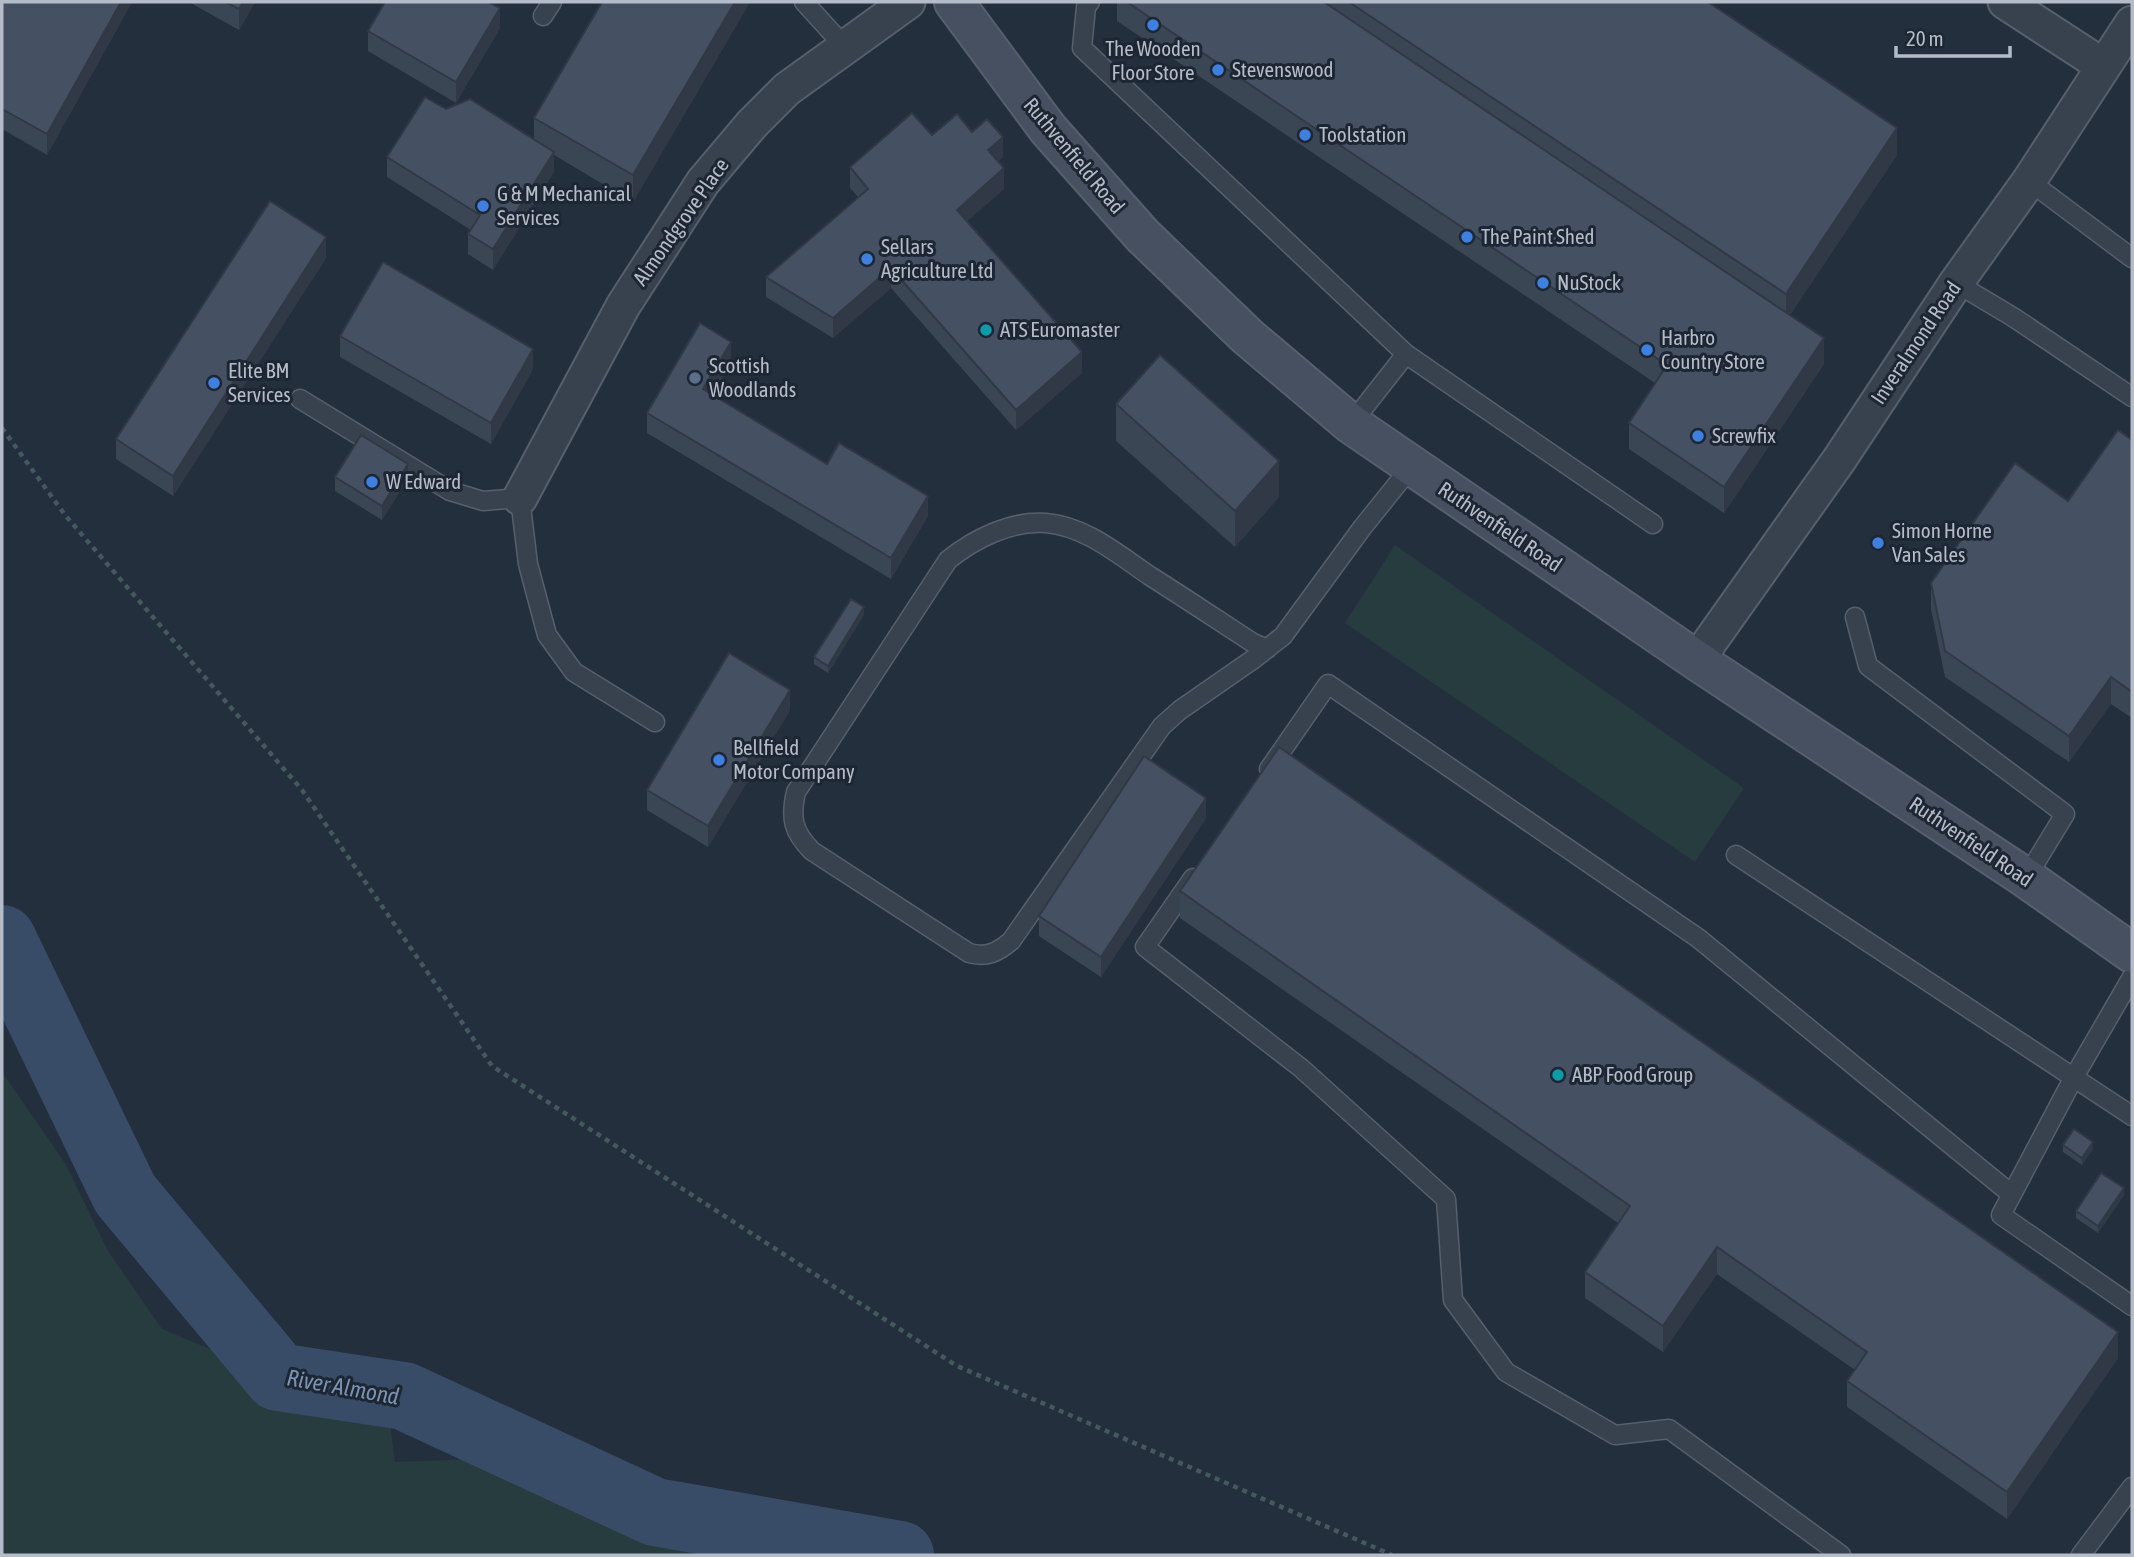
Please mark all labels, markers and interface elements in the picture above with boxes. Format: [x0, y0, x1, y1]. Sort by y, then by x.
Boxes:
scale bar [1896, 14, 2010, 58]
marker: The Wooden Floor Store [1145, 17, 1161, 33]
text: 20 m [1906, 26, 1944, 50]
place label: The Wooden Floor Store [1105, 36, 1201, 84]
place label: Stevenswood [1232, 57, 1334, 81]
marker: Stevenswood [1210, 62, 1226, 78]
street label: Ruthvenfield Road [1019, 93, 1130, 218]
place label: Toolstation [1319, 122, 1406, 146]
marker: Toolstation [1297, 127, 1313, 143]
street label: Almondgrove Place [627, 153, 733, 290]
place label: G & M Mechanical Services [497, 181, 632, 229]
marker: G & M Mechanical Services [475, 198, 491, 214]
place label: The Paint Shed [1481, 224, 1594, 248]
marker: The Paint Shed [1459, 229, 1475, 245]
place label: Sellars Agriculture Ltd [881, 234, 994, 282]
marker: Sellars Agriculture Ltd [859, 251, 875, 267]
place label: NuStock [1557, 270, 1621, 294]
marker: NuStock [1535, 275, 1551, 291]
street label: Inveralmond Road [1865, 277, 1965, 408]
place label: ATS Euromaster [1000, 317, 1120, 341]
marker: ATS Euromaster [978, 322, 994, 338]
place label: Harbro Country Store [1661, 325, 1765, 373]
marker: Harbro Country Store [1639, 342, 1655, 358]
place label: Scottish Woodlands [709, 353, 796, 401]
place label: Elite BM Services [228, 358, 291, 406]
marker: Scottish Woodlands [687, 370, 703, 386]
marker: Elite BM Services [206, 375, 222, 391]
place label: Screwfix [1712, 423, 1776, 447]
marker: Screwfix [1690, 428, 1706, 444]
place label: W Edward [386, 469, 461, 493]
marker: W Edward [364, 474, 380, 490]
street label: Ruthvenfield Road [1434, 476, 1567, 576]
place label: Simon Horne Van Sales [1892, 518, 1992, 566]
marker: Simon Horne Van Sales [1870, 535, 1886, 551]
place label: Bellfield Motor Company [733, 735, 855, 783]
marker: Bellfield Motor Company [711, 752, 727, 768]
street label: Ruthvenfield Road [1905, 791, 2038, 891]
place label: ABP Food Group [1572, 1062, 1693, 1086]
marker: ABP Food Group [1550, 1067, 1566, 1083]
water label: River Almond [285, 1364, 401, 1410]

